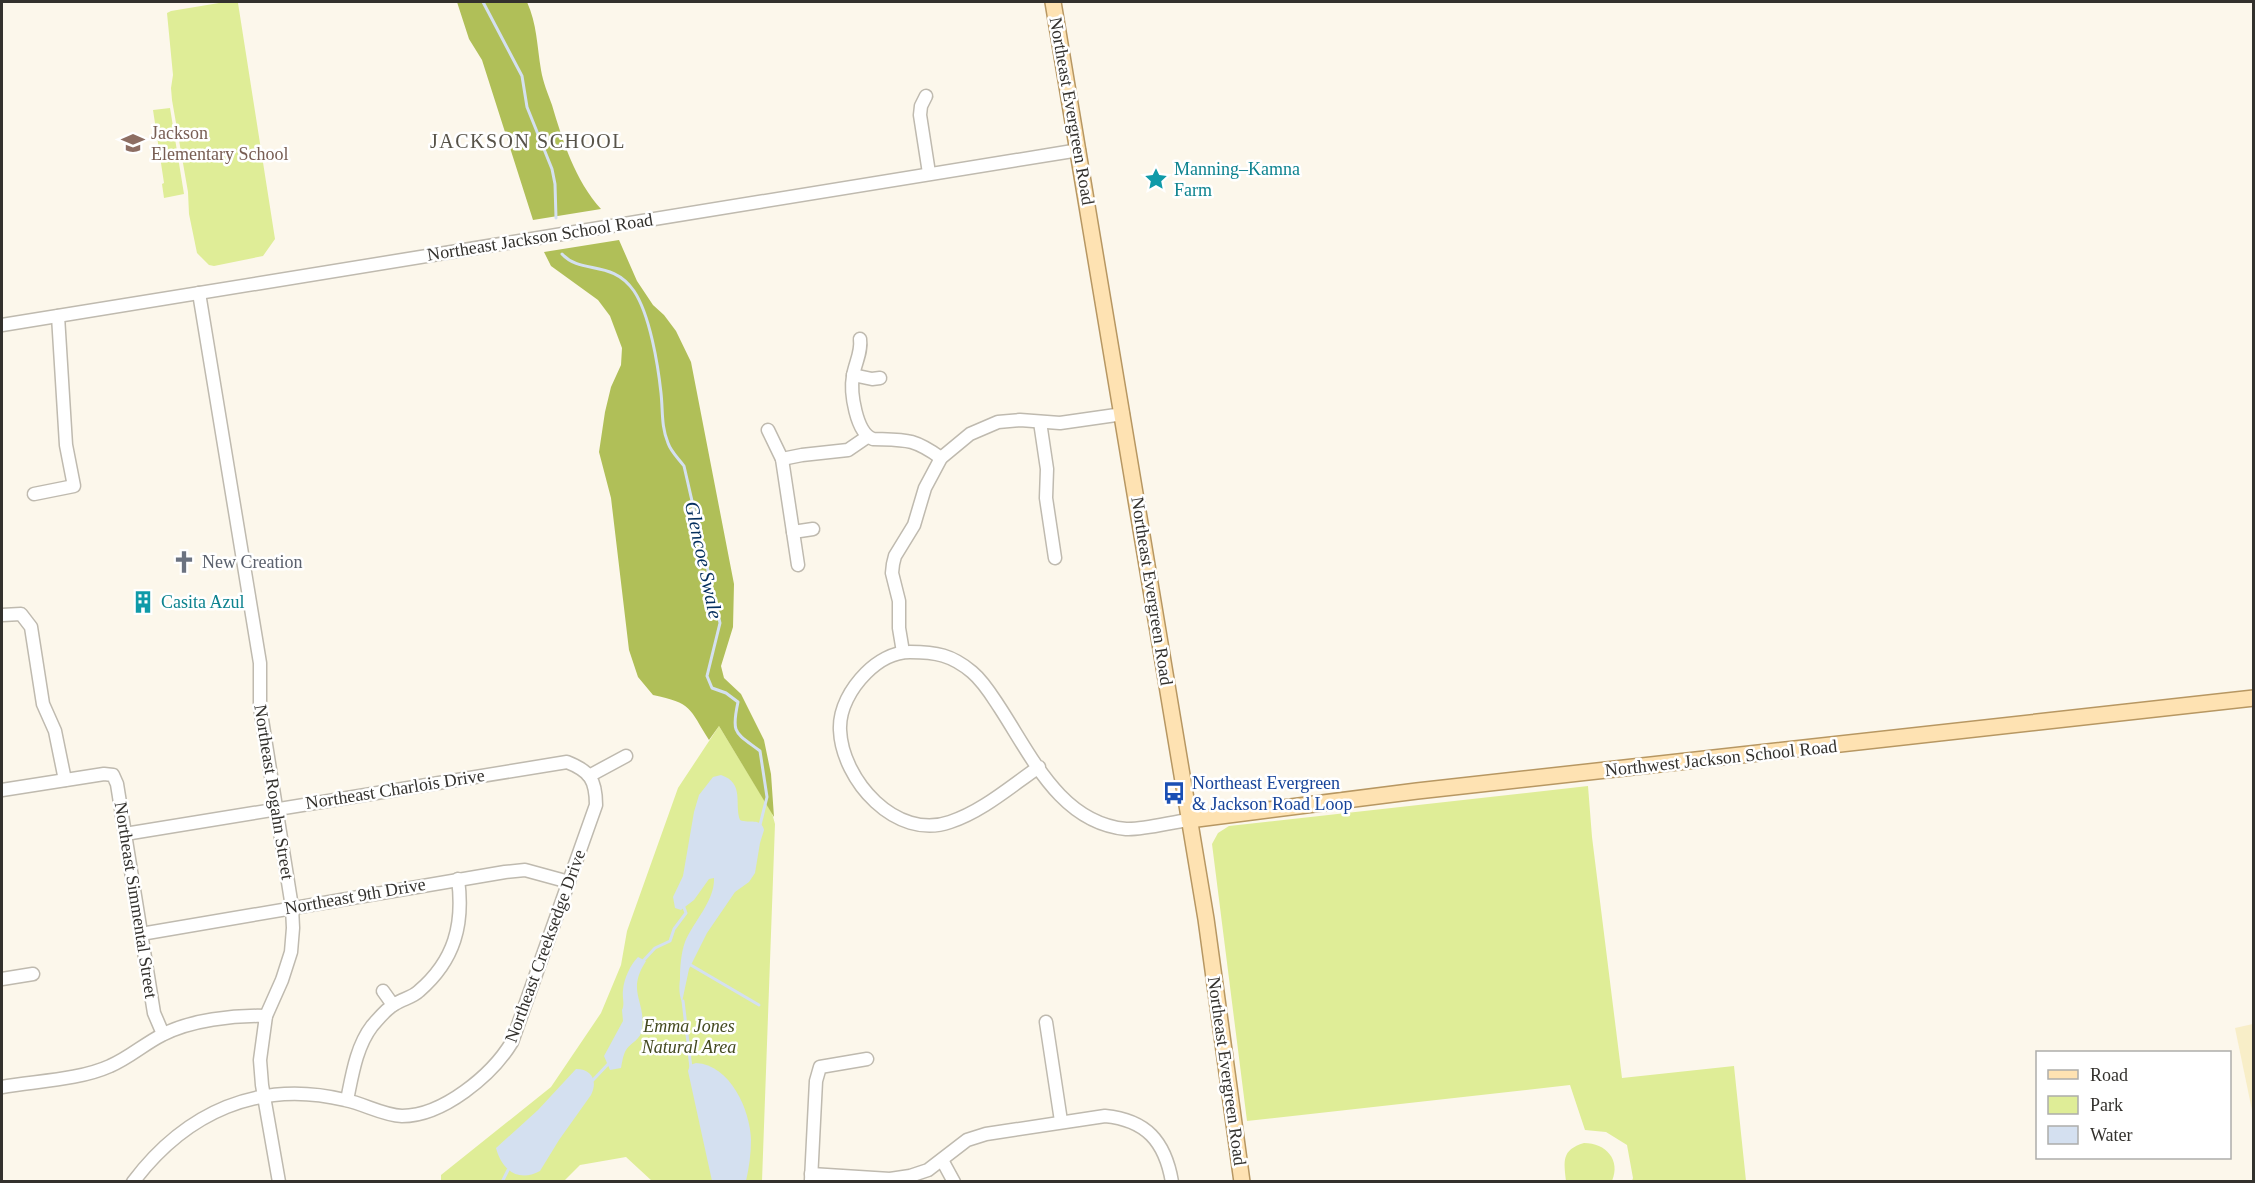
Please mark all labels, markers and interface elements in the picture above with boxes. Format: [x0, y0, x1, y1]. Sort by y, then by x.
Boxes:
street label: Northeast Evergreen Road [1046, 15, 1098, 207]
place label: Jackson Elementary School [151, 123, 288, 164]
school or university icon: Jackson Elementary School [120, 130, 146, 156]
district label: JACKSON SCHOOL [430, 130, 626, 152]
place label: Manning–Kamna Farm [1174, 159, 1300, 200]
place icon: Manning–Kamna Farm [1143, 166, 1169, 192]
street label: Northeast Jackson School Road [426, 209, 654, 265]
street label: Northeast Evergreen Road [1127, 495, 1177, 687]
water label: Glencoe Swale [681, 499, 727, 621]
church icon: New Creation [171, 549, 197, 575]
place label: New Creation [202, 552, 302, 572]
building icon: Casita Azul [130, 589, 156, 615]
place label: Casita Azul [161, 592, 245, 612]
street label: Northeast Rogahn Street [250, 703, 298, 881]
street label: Northwest Jackson School Road [1604, 736, 1838, 780]
street label: Northeast Charlois Drive [304, 765, 486, 813]
place label: Northeast Evergreen & Jackson Road Loop [1192, 773, 1352, 814]
bus stop icon: Northeast Evergreen & Jackson Road Loop [1161, 780, 1187, 806]
street label: Northeast Simmental Street [111, 800, 161, 1000]
street label: Northeast Creeksedge Drive [501, 847, 589, 1045]
street label: Northeast 9th Drive [283, 874, 427, 918]
street label: Northeast Evergreen Road [1204, 975, 1250, 1167]
park label: Emma Jones Natural Area [641, 1016, 736, 1057]
legend [2036, 1051, 2231, 1159]
text: Road [2090, 1065, 2128, 1085]
text: Park [2090, 1095, 2123, 1115]
text: Water [2090, 1125, 2133, 1145]

